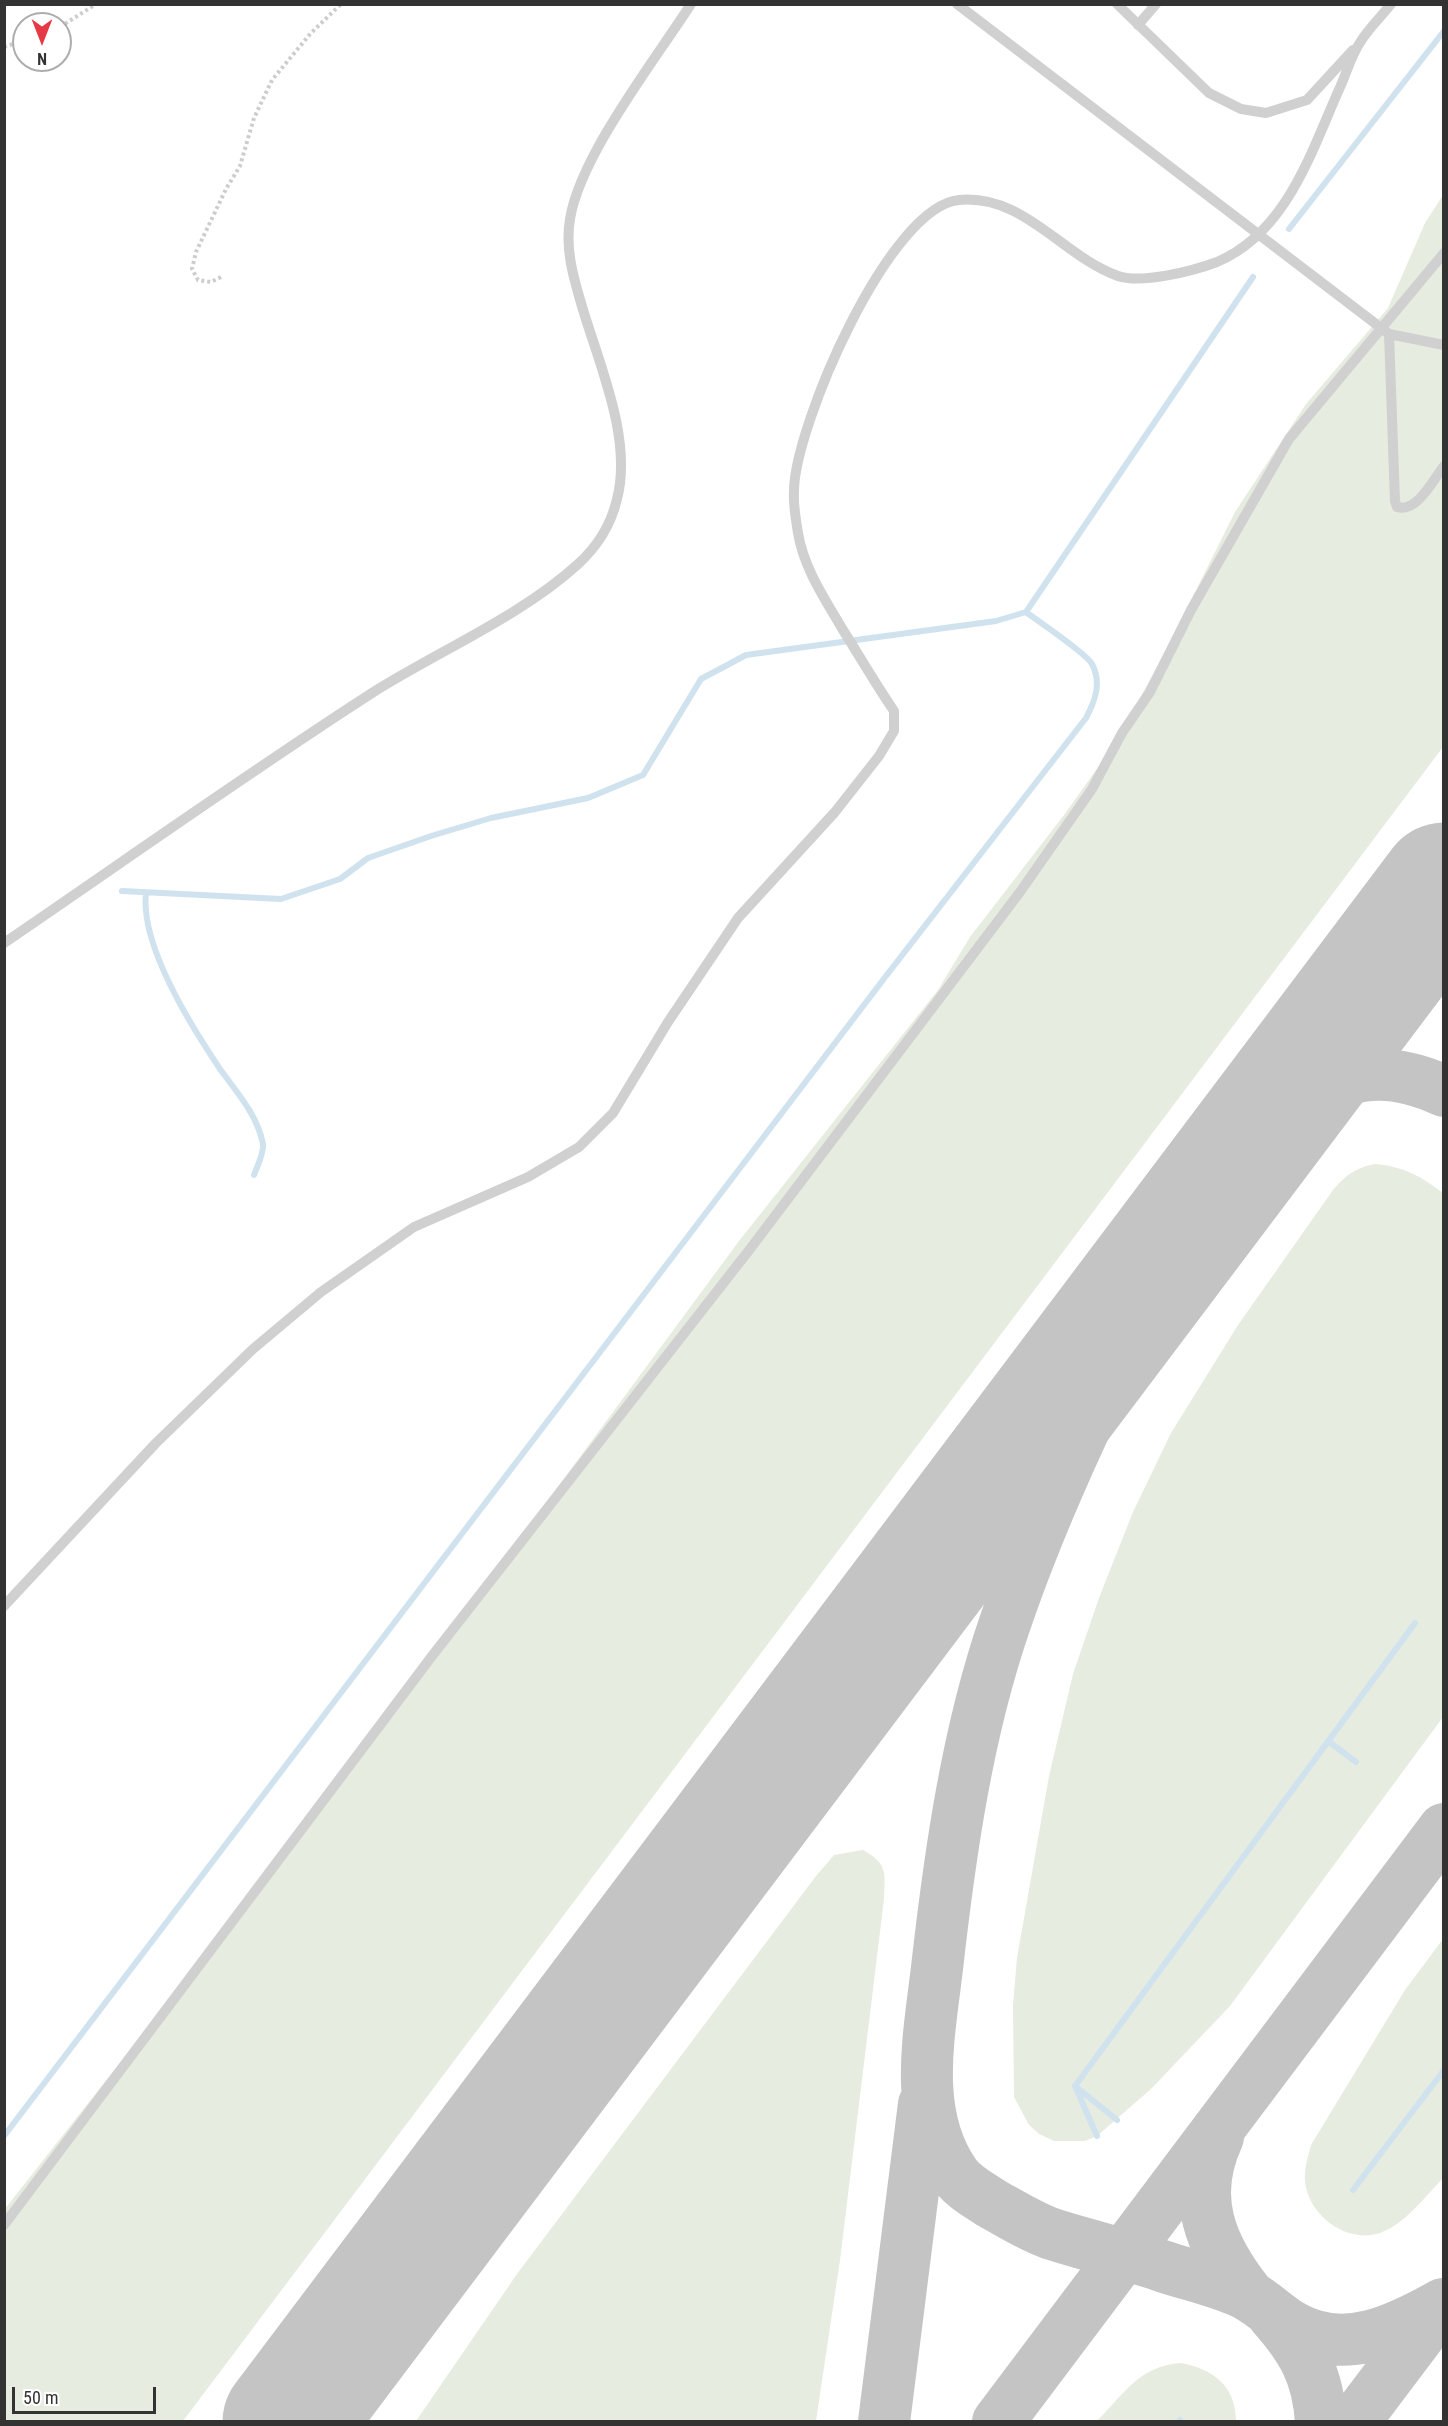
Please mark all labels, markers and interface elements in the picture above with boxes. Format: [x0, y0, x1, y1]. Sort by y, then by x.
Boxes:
north arrow [12, 12, 72, 72]
text: N [37, 49, 47, 68]
scale bar [15, 2375, 159, 2413]
text: 50 m [23, 2387, 58, 2408]

